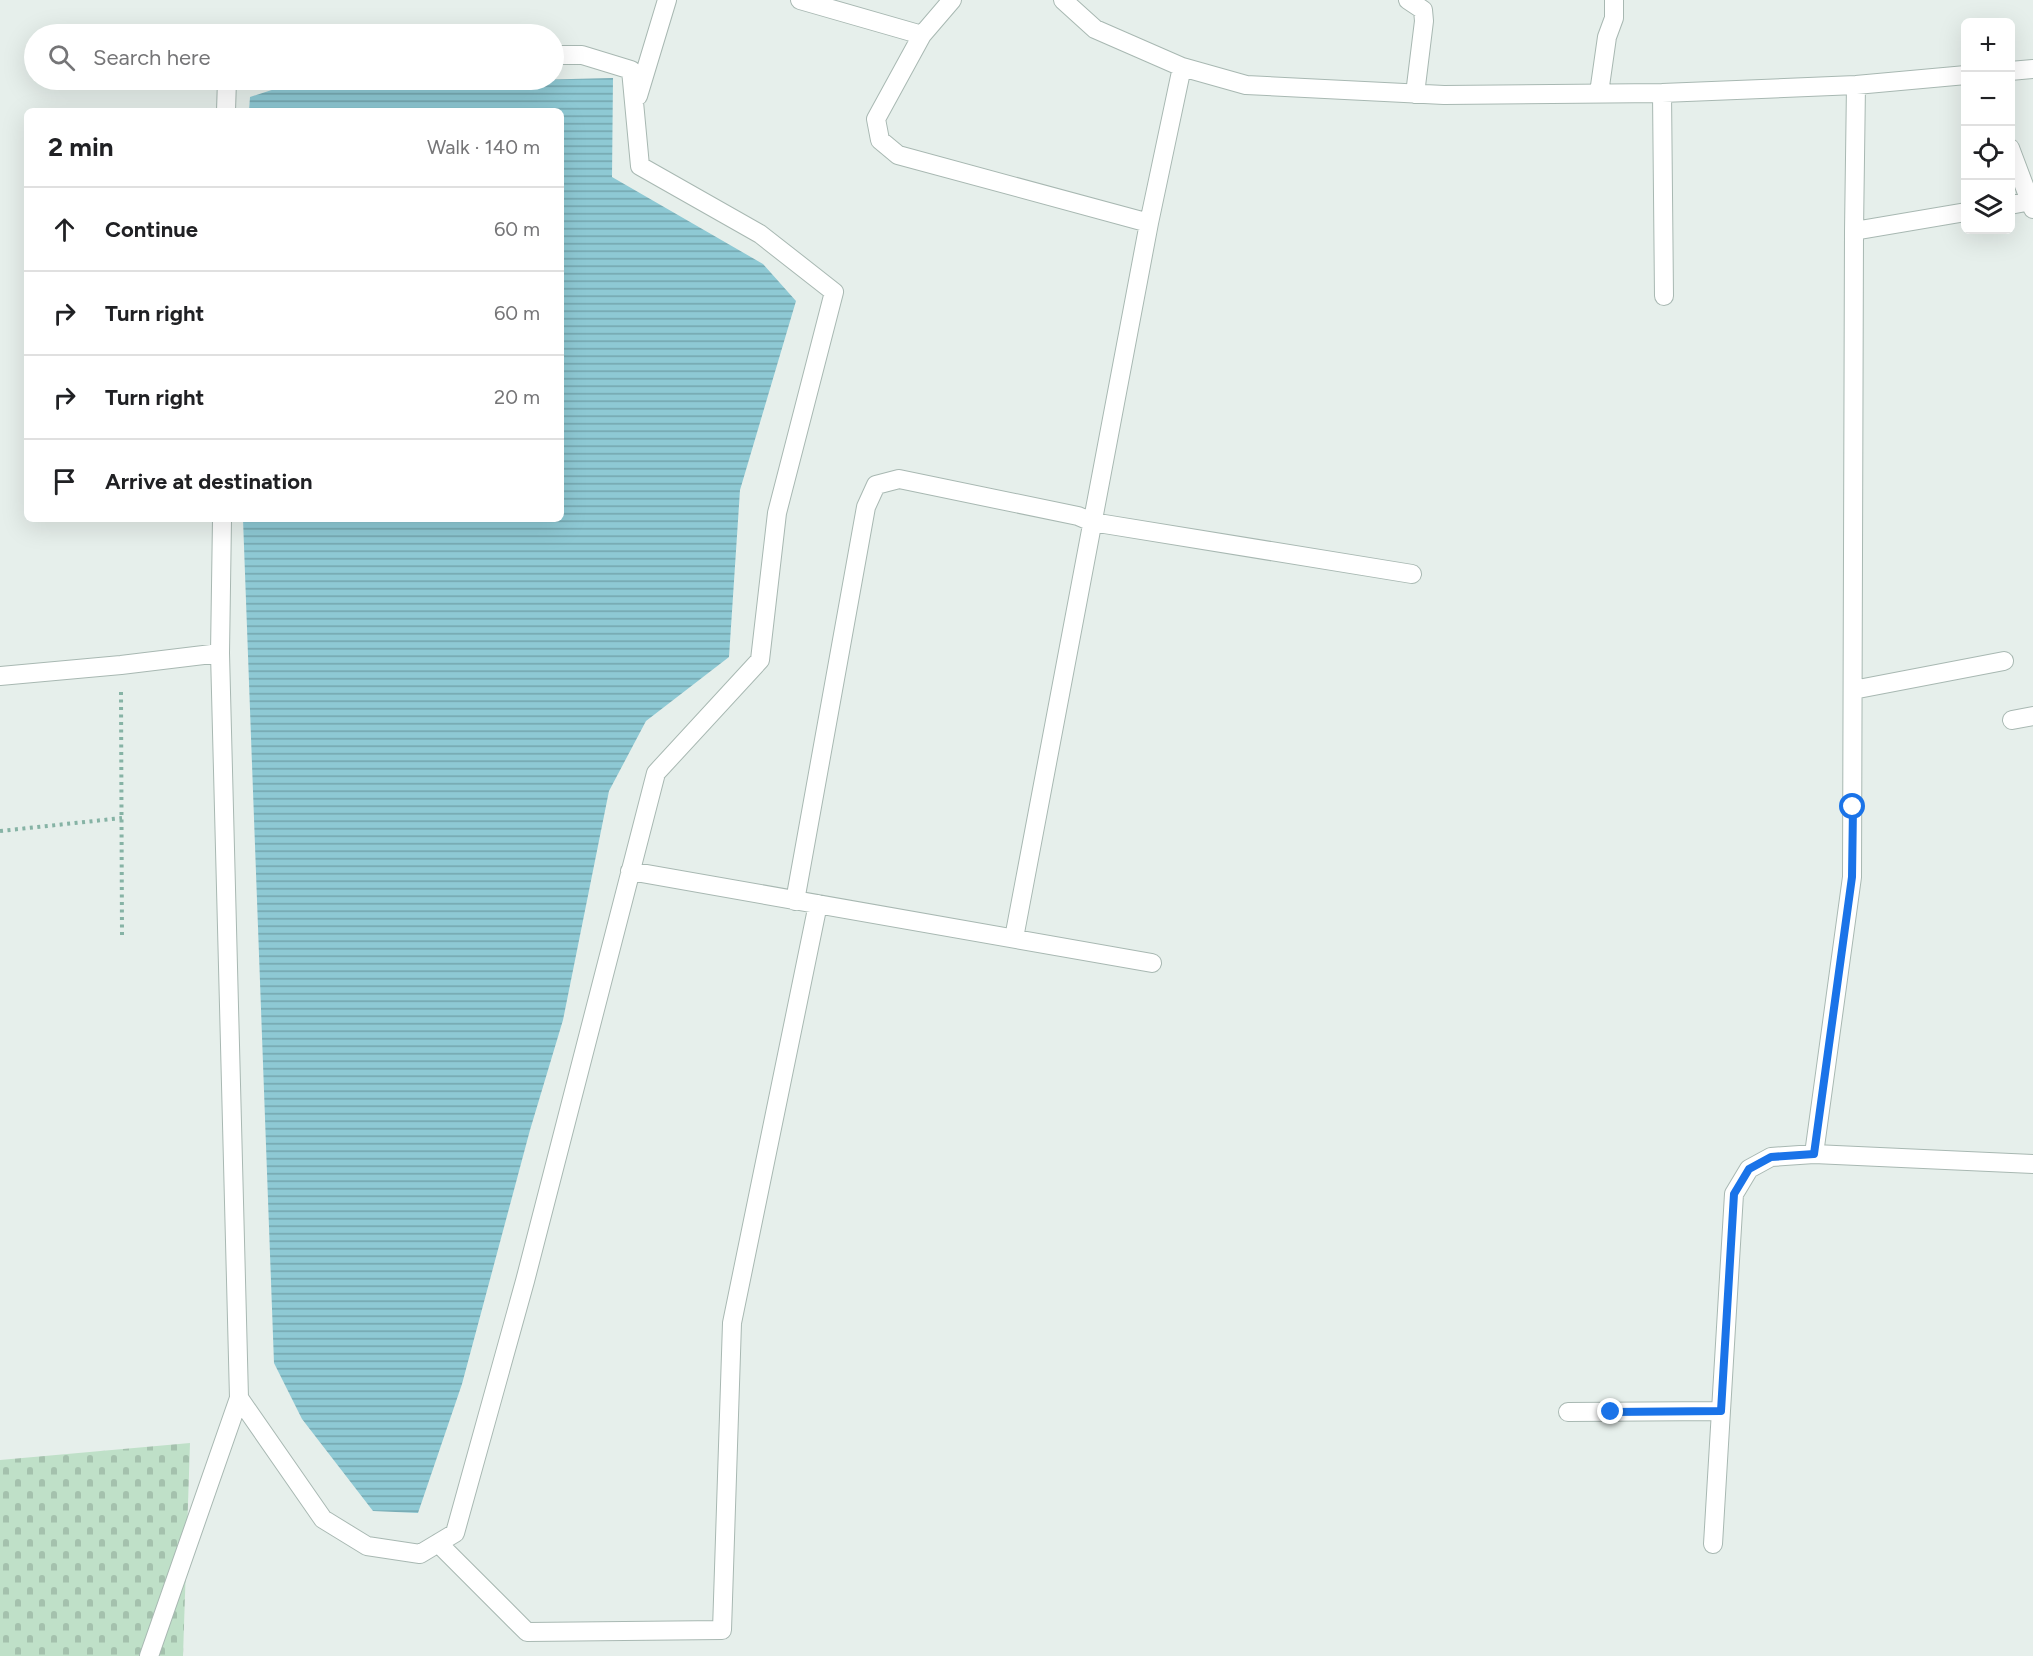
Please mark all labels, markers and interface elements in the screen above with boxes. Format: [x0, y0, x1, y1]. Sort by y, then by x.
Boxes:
map controls [1961, 18, 2015, 234]
button: + [1961, 18, 2015, 72]
search box [24, 24, 564, 90]
icon: search [45, 41, 78, 74]
text: Search here [93, 44, 211, 71]
button: − [1961, 72, 2015, 126]
button: locate [1961, 126, 2015, 180]
text: 2 min [48, 131, 114, 163]
text: Walk · 140 m [427, 135, 540, 159]
button: layers [1961, 180, 2015, 234]
icon: ahead [48, 213, 81, 246]
text: Continue [105, 216, 198, 243]
text: 60 m [494, 217, 540, 241]
icon: right [48, 297, 81, 330]
text: Turn right [105, 300, 204, 327]
text: 60 m [494, 301, 540, 325]
icon: right [48, 381, 81, 414]
text: Turn right [105, 384, 204, 411]
text: 20 m [494, 385, 540, 409]
icon: arrive [48, 465, 81, 498]
text: Arrive at destination [105, 468, 313, 495]
route start [1839, 793, 1865, 819]
route end [1597, 1398, 1623, 1424]

